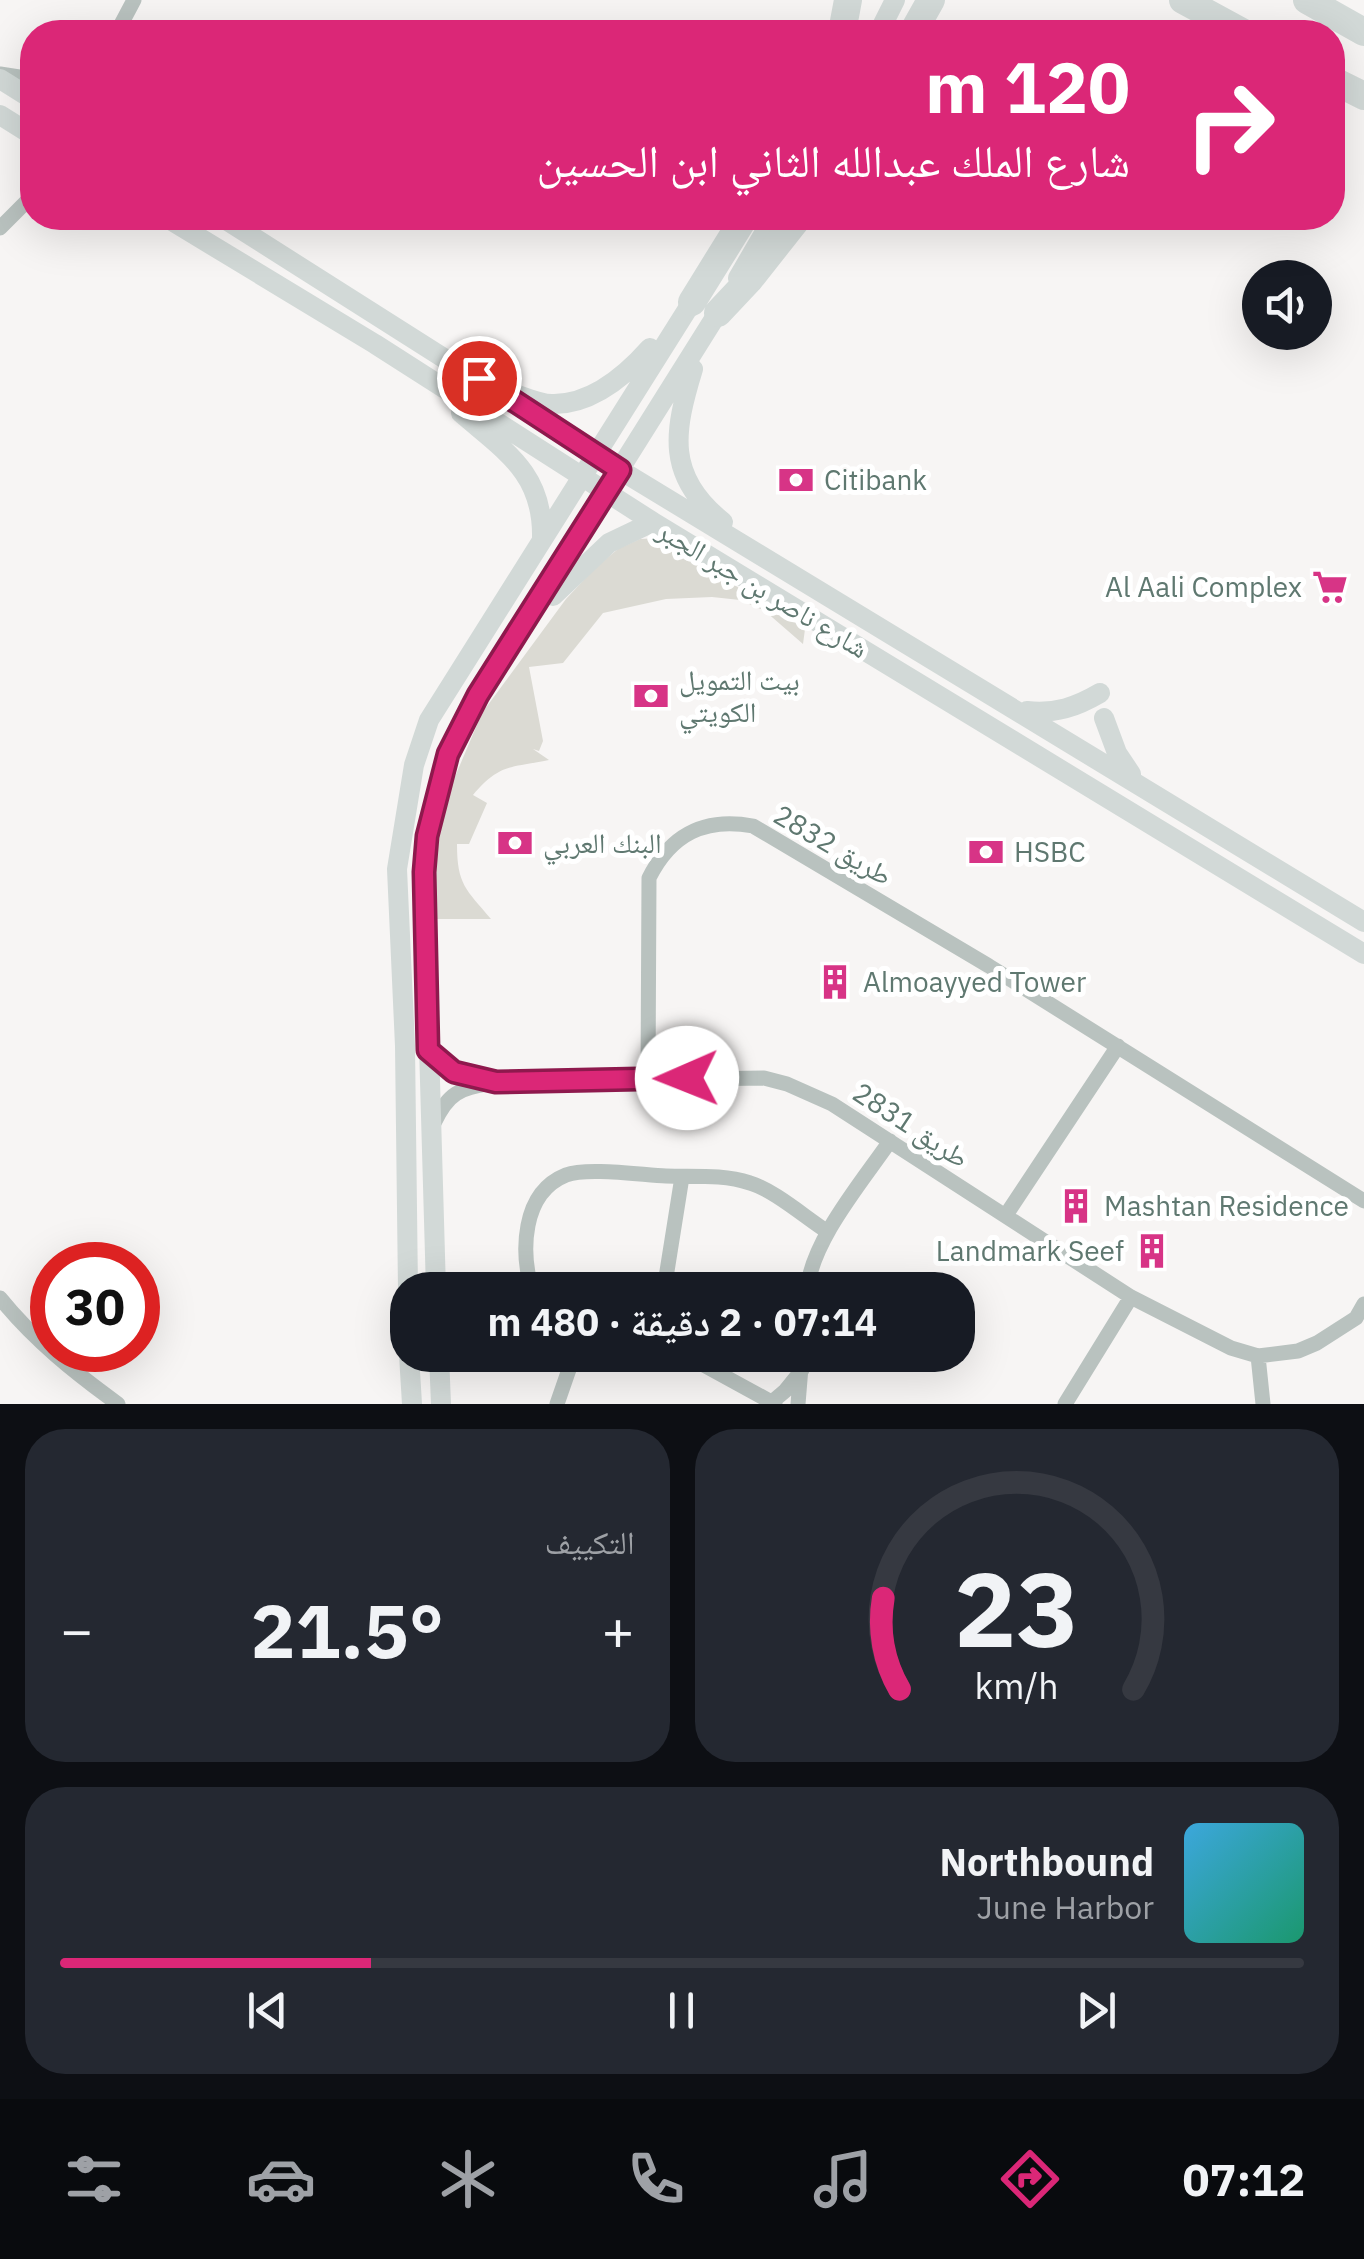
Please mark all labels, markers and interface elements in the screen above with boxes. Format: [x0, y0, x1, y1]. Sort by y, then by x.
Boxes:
text: 120 m [925, 41, 1130, 132]
icon: right [1165, 60, 1295, 190]
text: شارع الملك عبدالله الثاني ابن الحسين [536, 131, 1130, 189]
map controls [1242, 260, 1332, 350]
button: sound [1242, 260, 1332, 350]
pin [437, 336, 522, 421]
icon: arrive [452, 351, 507, 406]
bank icon: Citibank [777, 461, 815, 499]
place label: Citibank [824, 461, 927, 498]
street label: شارع ناصر بن جبر الجبر [650, 510, 876, 666]
place label: Al Aali Complex [1105, 568, 1302, 605]
supermarket icon: Al Aali Complex [1311, 568, 1349, 606]
place label: بيت التمويل الكويتي [679, 661, 800, 735]
bank icon: بيت التمويل الكويتي [632, 677, 670, 715]
street label: طريق 2832 [767, 796, 899, 893]
bank icon: البنك العربي [496, 824, 534, 862]
place label: البنك العربي [543, 824, 662, 866]
bank icon: HSBC [967, 833, 1005, 871]
place label: HSBC [1014, 833, 1086, 870]
building icon: Almoayyed Tower [816, 963, 854, 1001]
place label: Almoayyed Tower [863, 963, 1086, 1000]
position arrow [635, 1026, 739, 1130]
street label: طريق 2831 [846, 1073, 976, 1176]
building icon: Mashtan Residence [1057, 1187, 1095, 1225]
place label: Mashtan Residence [1104, 1187, 1349, 1224]
place label: Landmark Seef [936, 1232, 1124, 1269]
building icon: Landmark Seef [1133, 1232, 1171, 1270]
speed limit sign: 30 [30, 1242, 160, 1372]
text: 07:14 · 2 دقيقة · 480 m [488, 1297, 877, 1346]
text: التكييف [545, 1521, 635, 1563]
text: 23 [954, 1540, 1079, 1676]
text: 21.5° [250, 1581, 444, 1679]
text: − [60, 1594, 93, 1665]
text: + [601, 1594, 634, 1665]
text: km/h [975, 1662, 1059, 1709]
text: Northbound [939, 1837, 1154, 1886]
text: June Harbor [977, 1886, 1154, 1928]
icon: previous [240, 1983, 295, 2038]
icon: pause [654, 1983, 709, 2038]
icon: next [1069, 1983, 1124, 2038]
icon: filters [59, 2144, 129, 2214]
icon: car [246, 2144, 316, 2214]
icon: climate [433, 2144, 503, 2214]
icon: phone [621, 2144, 691, 2214]
icon: music [808, 2144, 878, 2214]
icon: directions [995, 2144, 1065, 2214]
text: 07:12 [1183, 2150, 1305, 2208]

